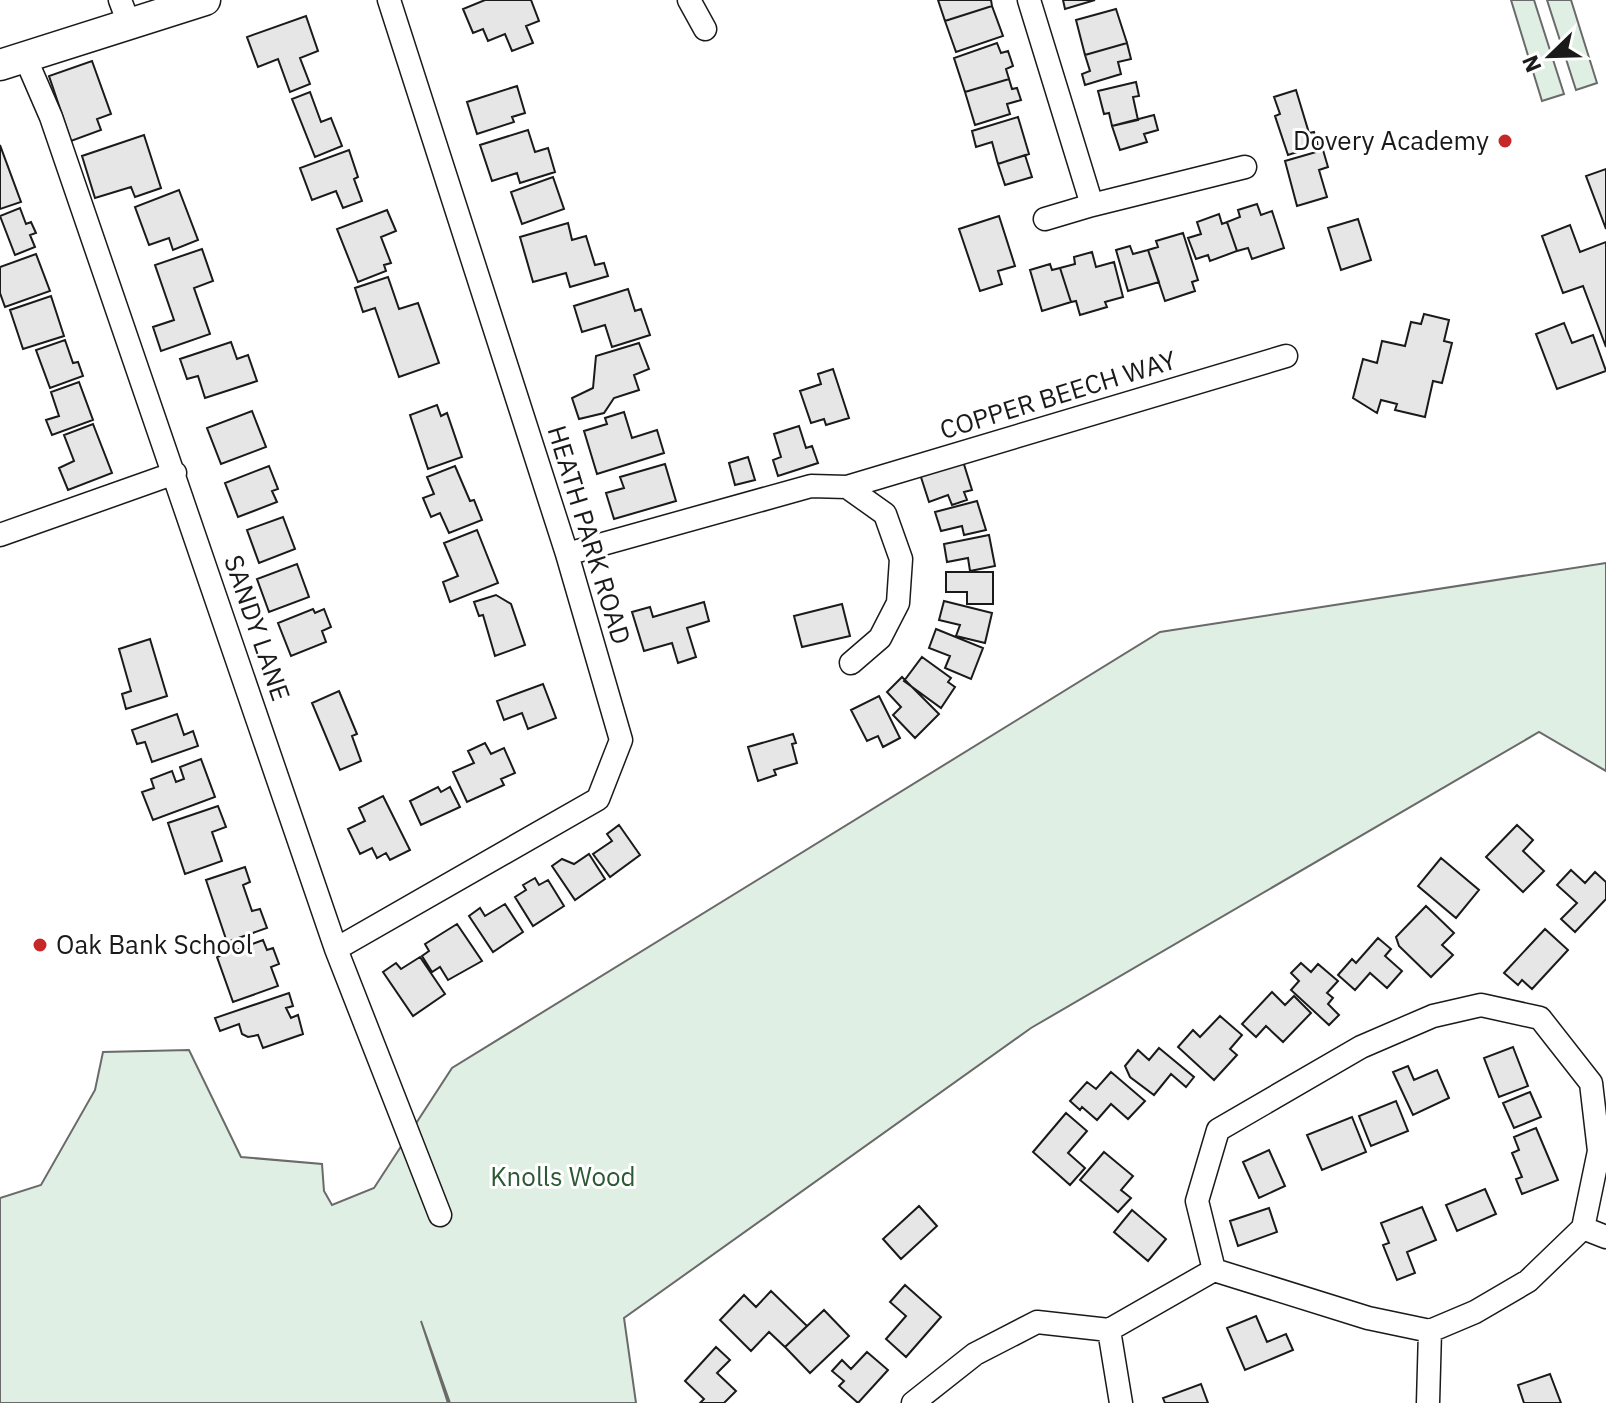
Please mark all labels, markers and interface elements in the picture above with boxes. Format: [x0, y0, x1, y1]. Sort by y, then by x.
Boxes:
north arrow [1510, 16, 1590, 96]
text: N [1515, 51, 1548, 77]
place label: Dovery Academy [1293, 123, 1489, 157]
marker: Dovery Academy [1496, 132, 1514, 150]
street label: COPPER BEECH WAY [935, 342, 1181, 446]
street label: HEATH PARK ROAD [541, 421, 639, 648]
street label: SANDY LANE [217, 550, 299, 705]
place label: Oak Bank School [56, 927, 253, 961]
marker: Oak Bank School [31, 936, 49, 954]
park label: Knolls Wood [490, 1159, 636, 1193]

